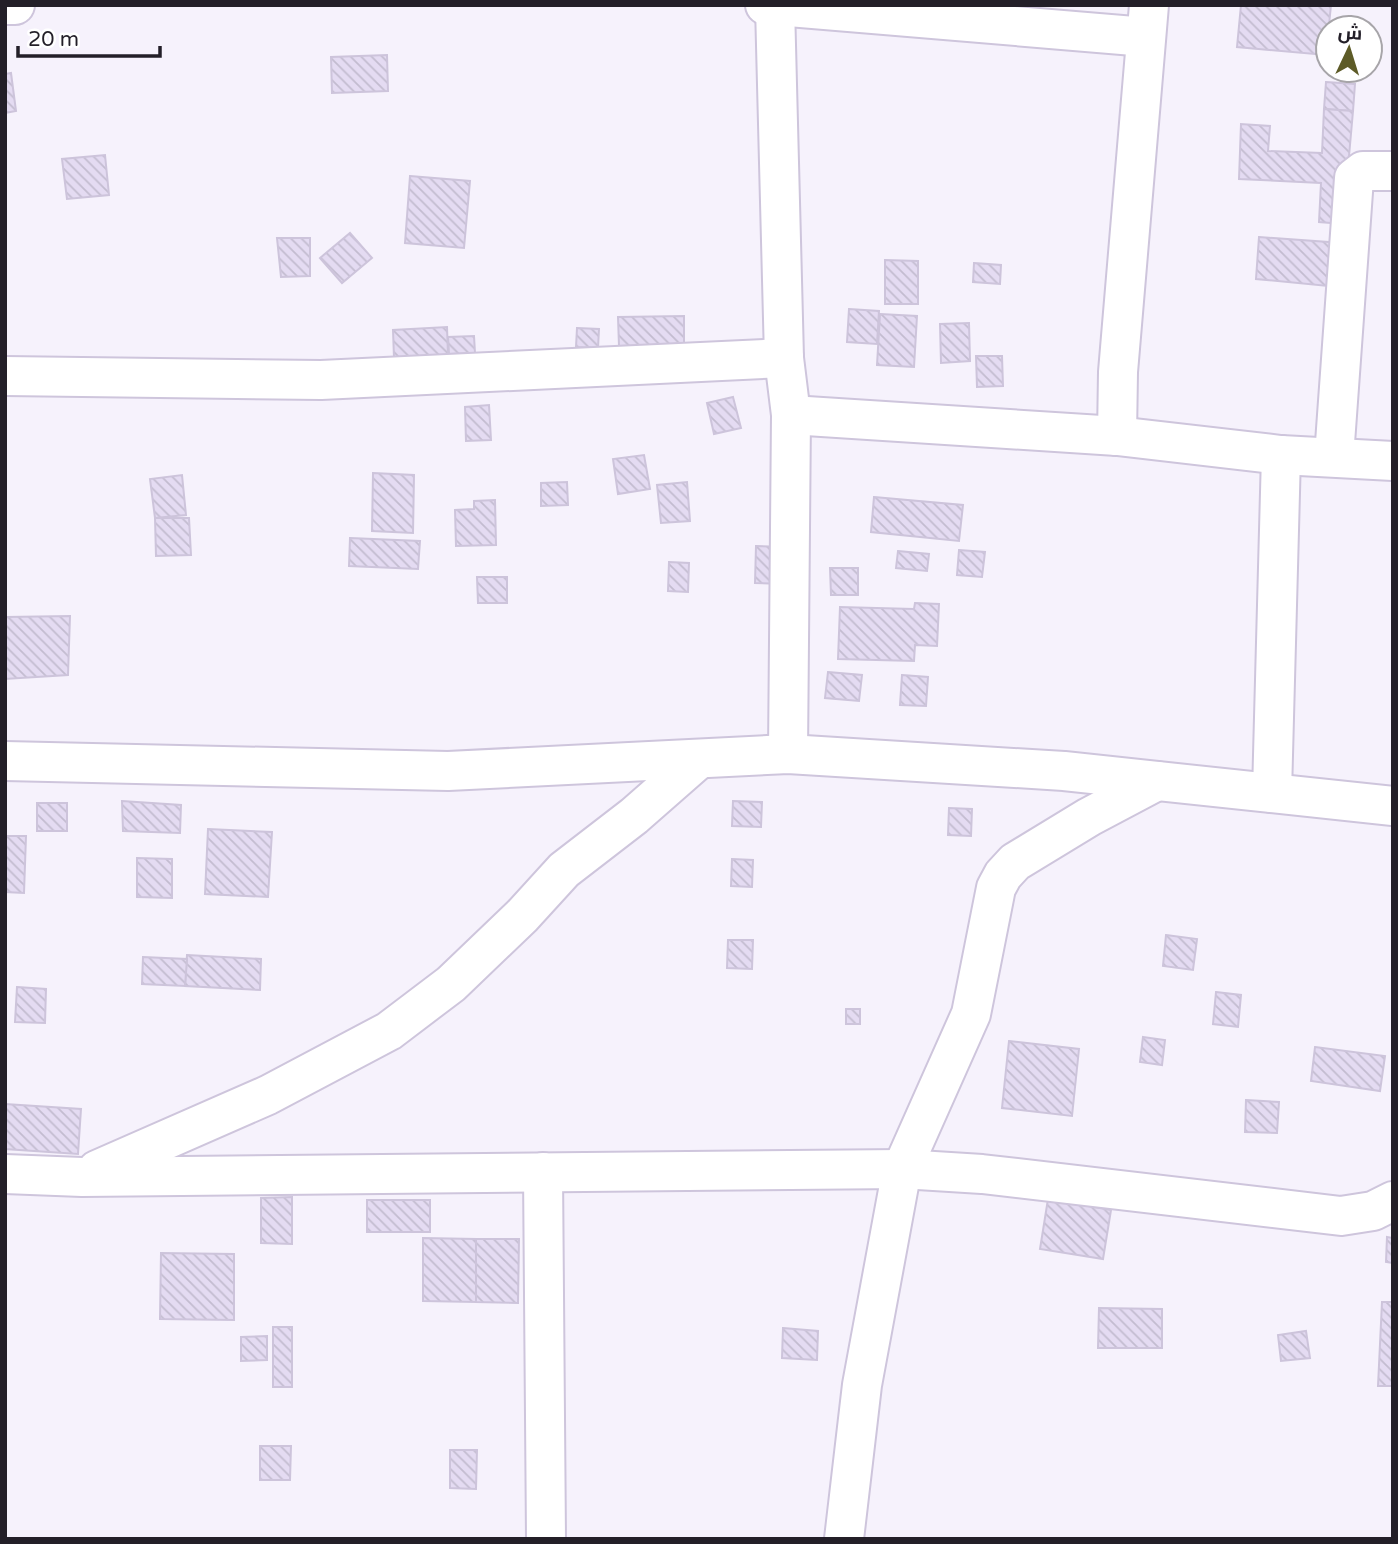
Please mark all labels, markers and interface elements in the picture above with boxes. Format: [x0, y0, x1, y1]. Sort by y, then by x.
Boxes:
scale bar [18, 14, 159, 58]
north arrow [1314, 14, 1384, 84]
text: ش [1337, 21, 1363, 45]
text: 20 m [28, 27, 79, 52]

